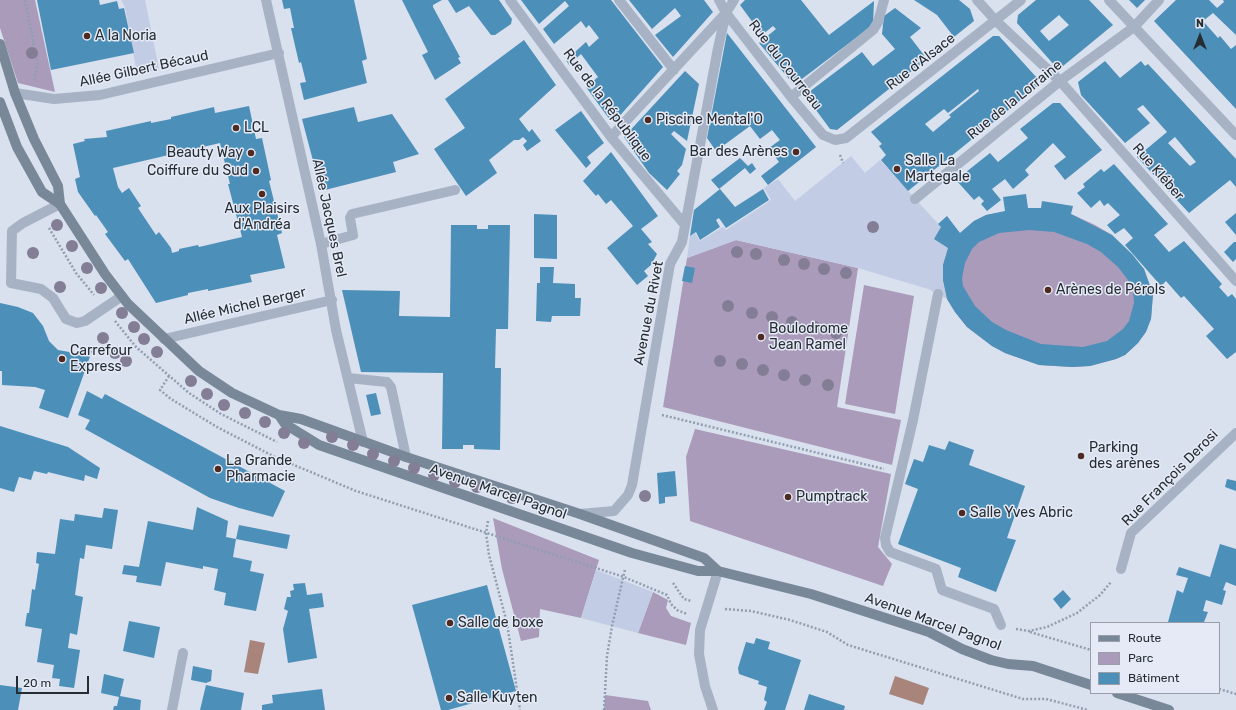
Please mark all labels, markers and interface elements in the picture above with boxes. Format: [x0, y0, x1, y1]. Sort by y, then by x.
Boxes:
north arrow [1180, 16, 1220, 56]
street label: Rue du Courreau [745, 17, 825, 113]
text: N [1196, 17, 1204, 30]
place label: A la Noria [95, 28, 157, 44]
street label: Rue d'Alsace [883, 30, 959, 94]
marker: A la Noria [82, 31, 92, 41]
street label: Rue de la République [559, 45, 655, 165]
street label: Allée Gilbert Bécaud [78, 47, 210, 91]
street label: Rue de la Lorraine [964, 57, 1066, 143]
place label: Piscine Mental'O [656, 112, 763, 128]
marker: Piscine Mental'O [643, 115, 653, 125]
place label: LCL [244, 120, 269, 136]
marker: LCL [231, 123, 241, 133]
street label: Rue Kléber [1129, 140, 1187, 204]
place label: Bar des Arènes [690, 144, 788, 160]
place label: Beauty Way [167, 145, 243, 161]
marker: Bar des Arènes [791, 147, 801, 157]
marker: Beauty Way [246, 148, 256, 158]
place label: Salle La Martegale [905, 153, 970, 186]
street label: Allée Jacques Brel [308, 157, 350, 279]
place label: Coiffure du Sud [147, 163, 248, 179]
marker: Salle La Martegale [892, 164, 902, 174]
marker: Coiffure du Sud [251, 166, 261, 176]
marker: Aux Plaisirs d'Andréa [257, 189, 267, 199]
place label: Aux Plaisirs d'Andréa [224, 201, 300, 234]
street label: Avenue du Rivet [631, 259, 667, 367]
place label: Arènes de Pérols [1056, 282, 1165, 298]
street label: Allée Michel Berger [182, 284, 308, 328]
marker: Arènes de Pérols [1043, 285, 1053, 295]
place label: Boulodrome Jean Ramel [769, 321, 848, 354]
marker: Boulodrome Jean Ramel [756, 332, 766, 342]
place label: Carrefour Express [70, 343, 132, 376]
marker: Carrefour Express [57, 354, 67, 364]
street label: Rue François Derosi [1118, 426, 1222, 530]
place label: Parking des arènes [1089, 440, 1160, 472]
marker: Parking des arènes [1076, 451, 1086, 461]
place label: La Grande Pharmacie [226, 453, 296, 486]
street label: Avenue Marcel Pagnol [427, 461, 569, 523]
marker: La Grande Pharmacie [213, 464, 223, 474]
place label: Pumptrack [796, 489, 867, 505]
marker: Pumptrack [783, 492, 793, 502]
place label: Salle Yves Abric [970, 505, 1073, 521]
marker: Salle Yves Abric [957, 508, 967, 518]
street label: Avenue Marcel Pagnol [863, 590, 1003, 654]
place label: Salle de boxe [458, 615, 543, 631]
marker: Salle de boxe [445, 618, 455, 628]
legend [1090, 622, 1220, 694]
text: Route [1128, 631, 1161, 645]
text: Parc [1128, 651, 1153, 665]
scale bar [18, 668, 91, 694]
text: Bâtiment [1128, 671, 1179, 685]
text: 20 m [23, 676, 51, 690]
place label: Salle Kuyten [457, 690, 538, 706]
marker: Salle Kuyten [444, 693, 454, 703]

